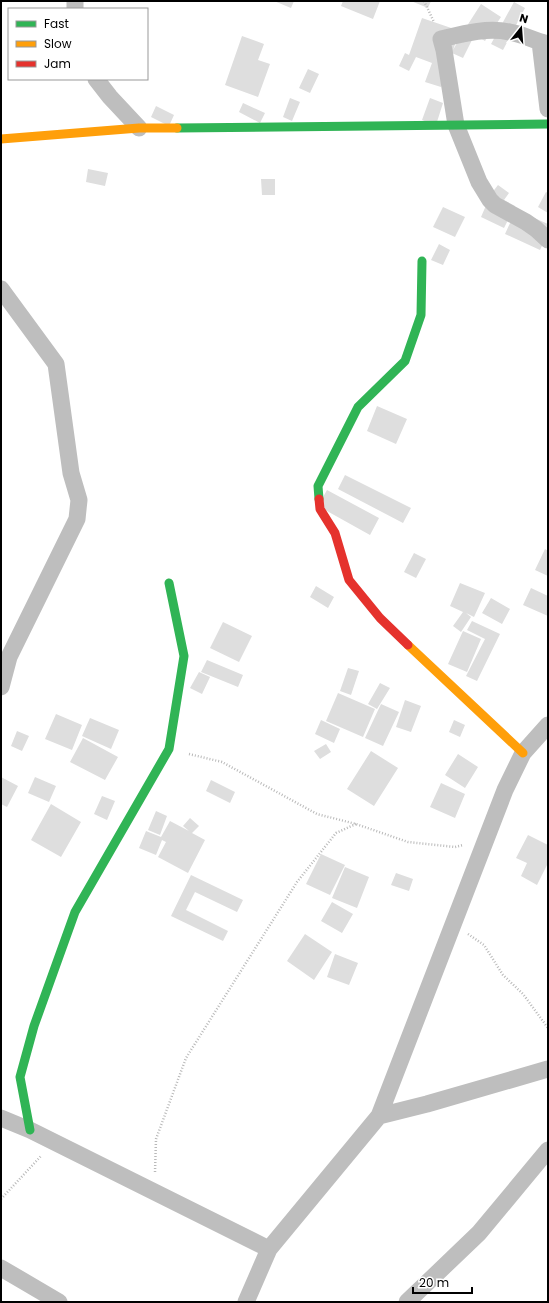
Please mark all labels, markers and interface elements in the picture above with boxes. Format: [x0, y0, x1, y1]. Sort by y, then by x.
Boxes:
legend [8, 8, 148, 80]
north arrow [501, 8, 541, 48]
text: N [518, 10, 530, 27]
text: Fast [44, 15, 69, 32]
text: Slow [44, 35, 72, 52]
text: Jam [44, 55, 71, 72]
scale bar [413, 1269, 472, 1295]
text: 20 m [419, 1274, 449, 1291]

